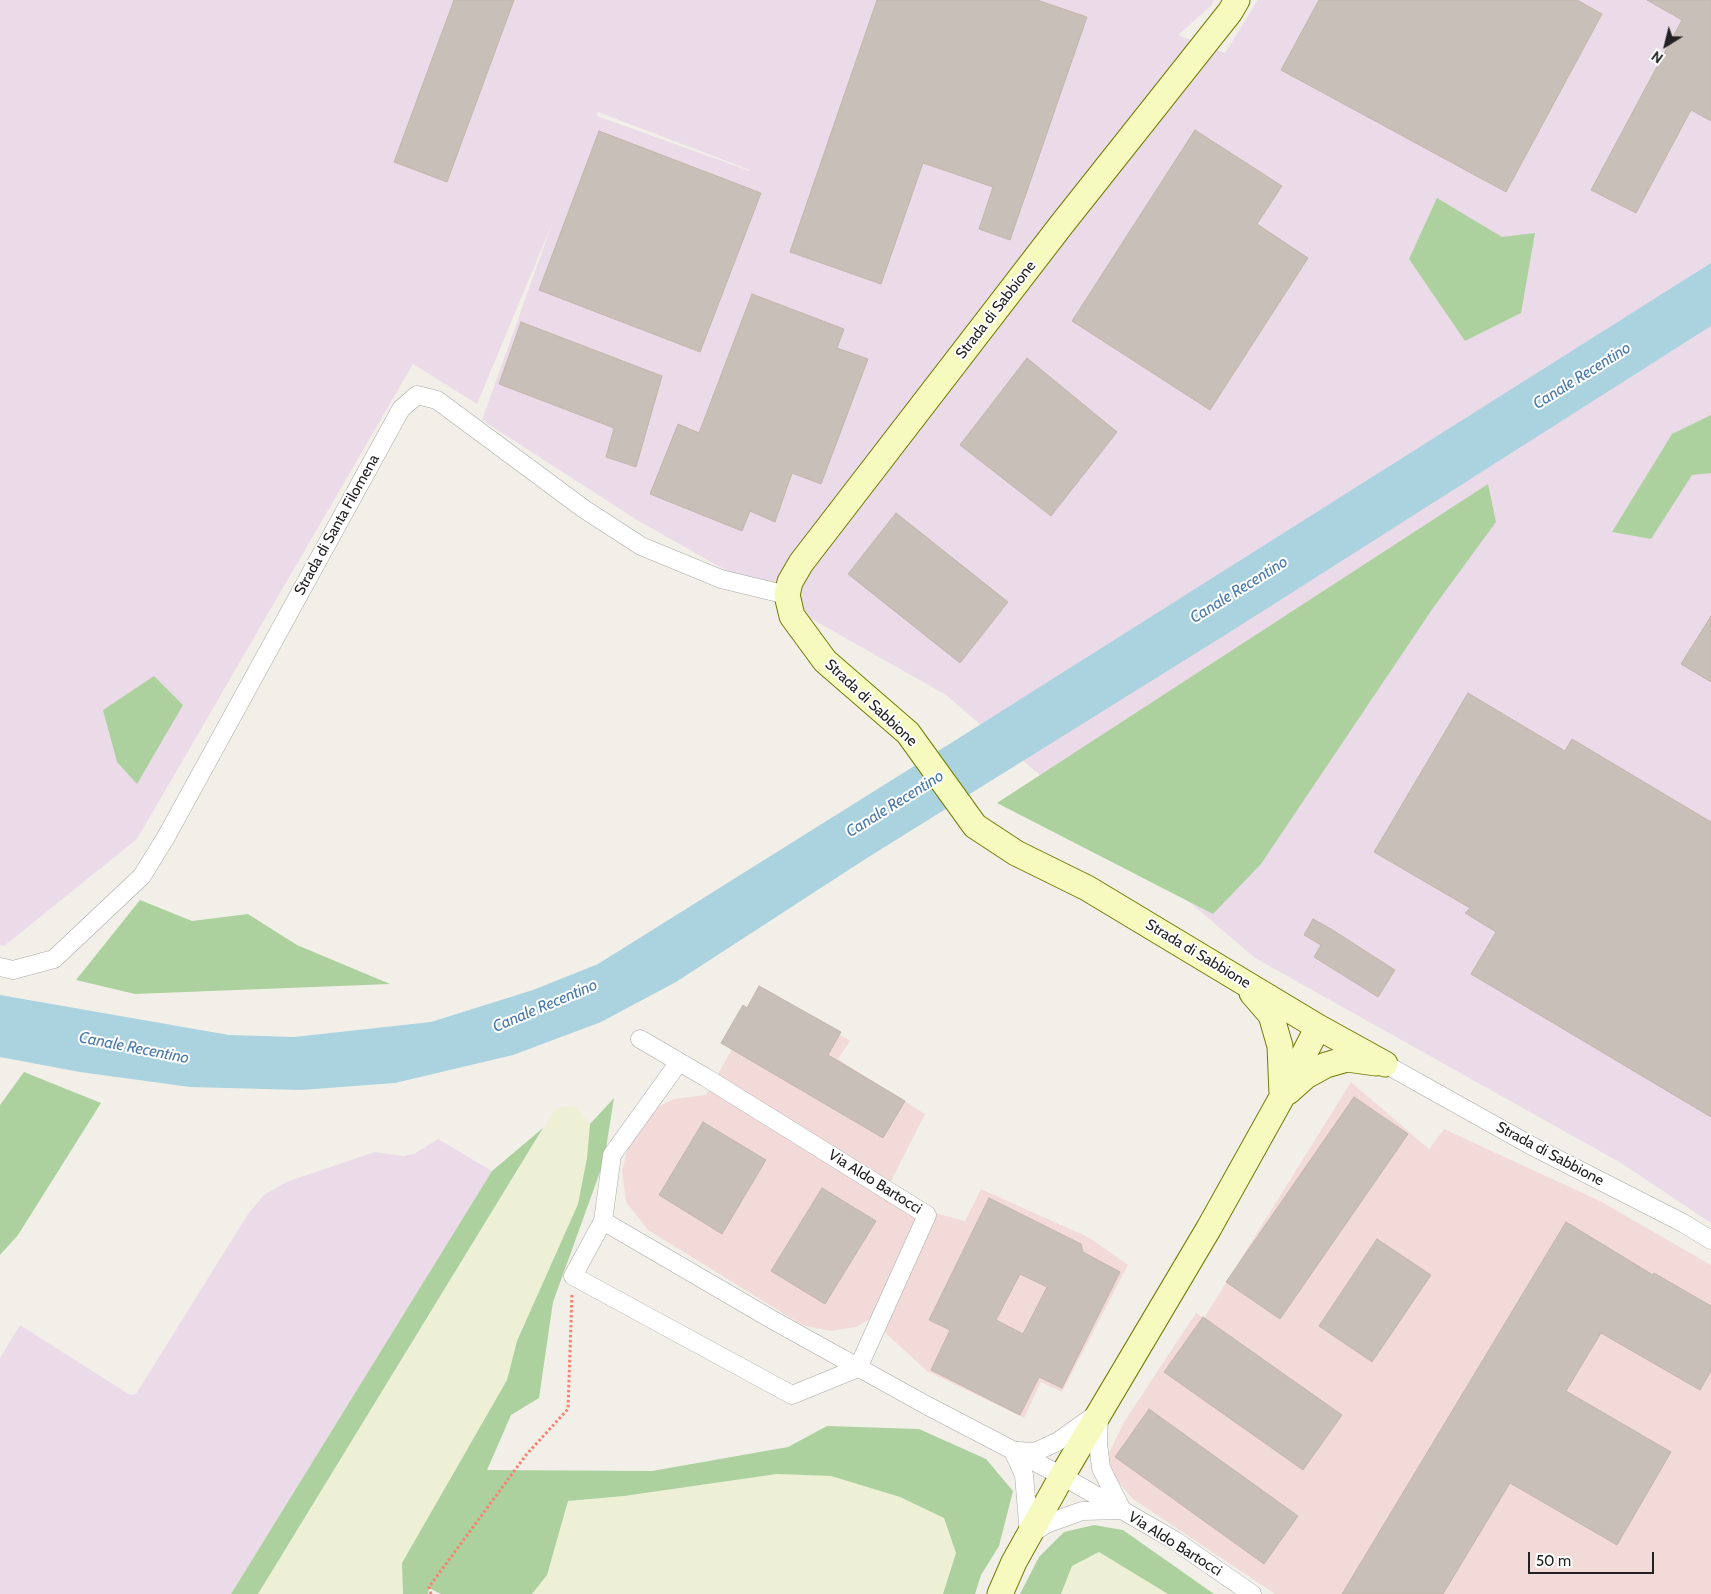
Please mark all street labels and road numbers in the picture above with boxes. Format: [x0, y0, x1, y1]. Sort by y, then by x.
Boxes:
street label: Strada di Sabbione [952, 257, 1040, 363]
street label: Strada di Santa Filomena [291, 451, 383, 599]
street label: Strada di Sabbione [821, 656, 921, 750]
street label: Strada di Sabbione [1142, 916, 1254, 992]
street label: Strada di Sabbione [1493, 1118, 1607, 1190]
street label: Via Aldo Bartocci [825, 1146, 925, 1218]
street label: Via Aldo Bartocci [1125, 1508, 1225, 1580]

